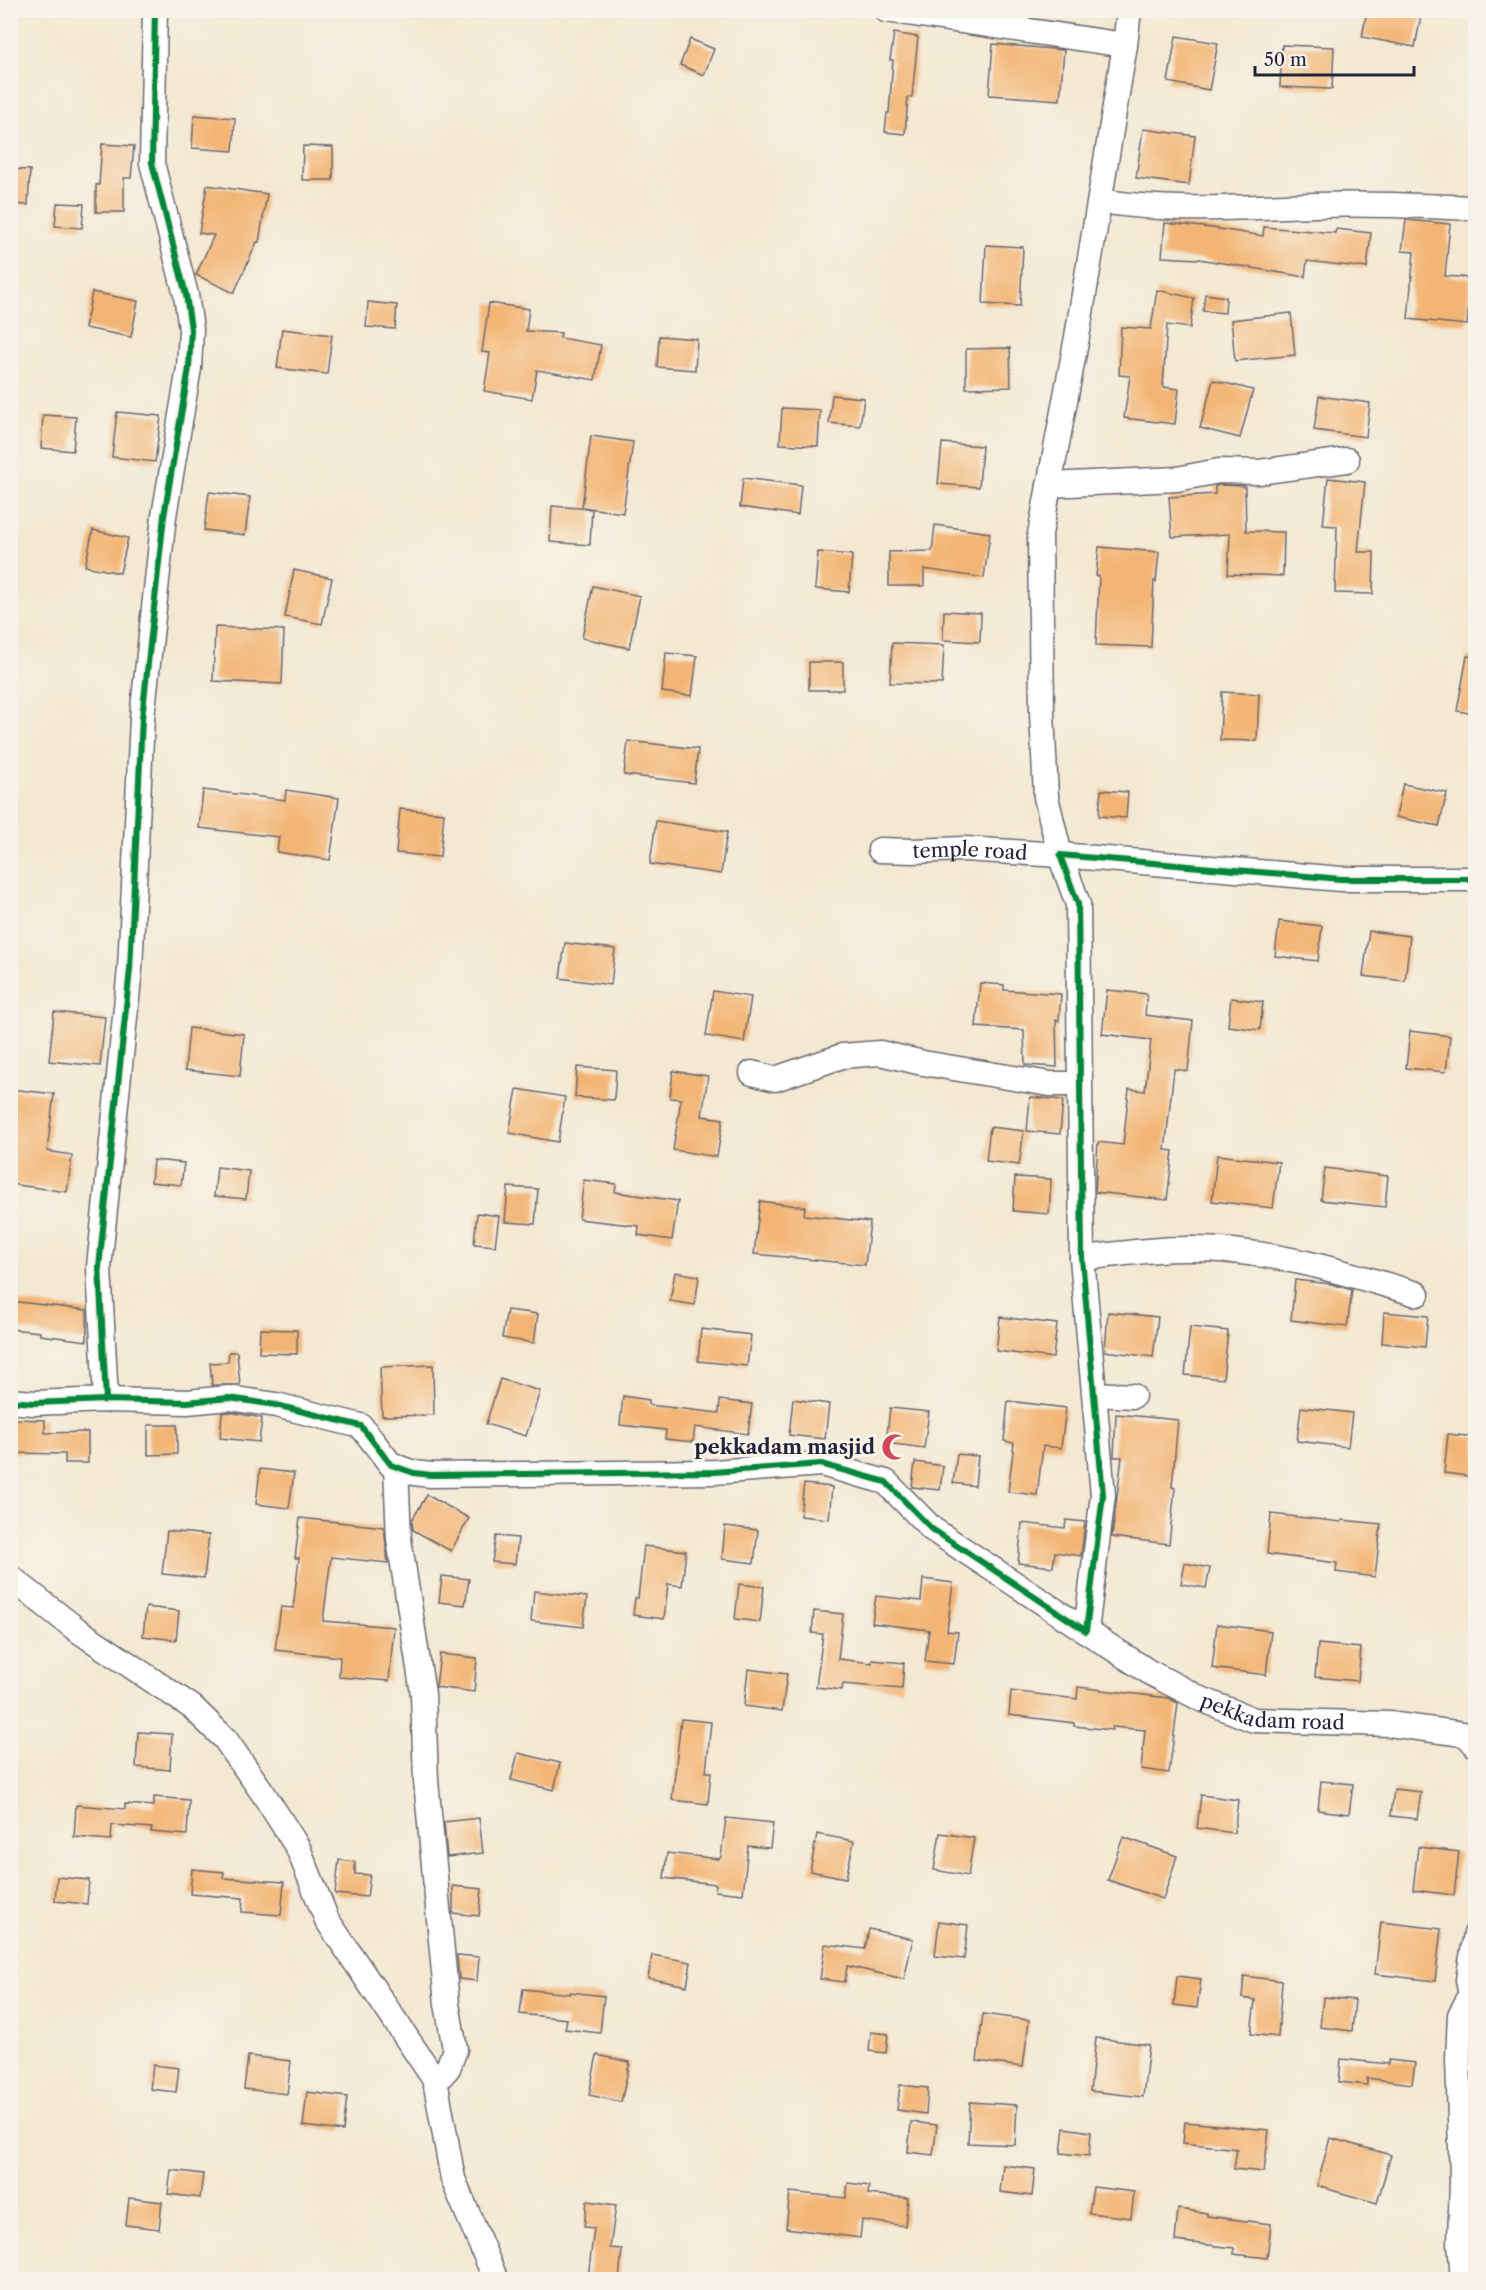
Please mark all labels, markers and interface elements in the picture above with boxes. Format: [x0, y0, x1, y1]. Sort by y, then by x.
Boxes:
scale bar [1255, 39, 1414, 77]
text: 50 m [1264, 49, 1307, 71]
street label: temple road [912, 837, 1028, 865]
mosque icon: pekkadam masjid [880, 1432, 910, 1462]
place label: pekkadam masjid [694, 1435, 876, 1459]
street label: pekkadam road [1197, 1688, 1345, 1735]

